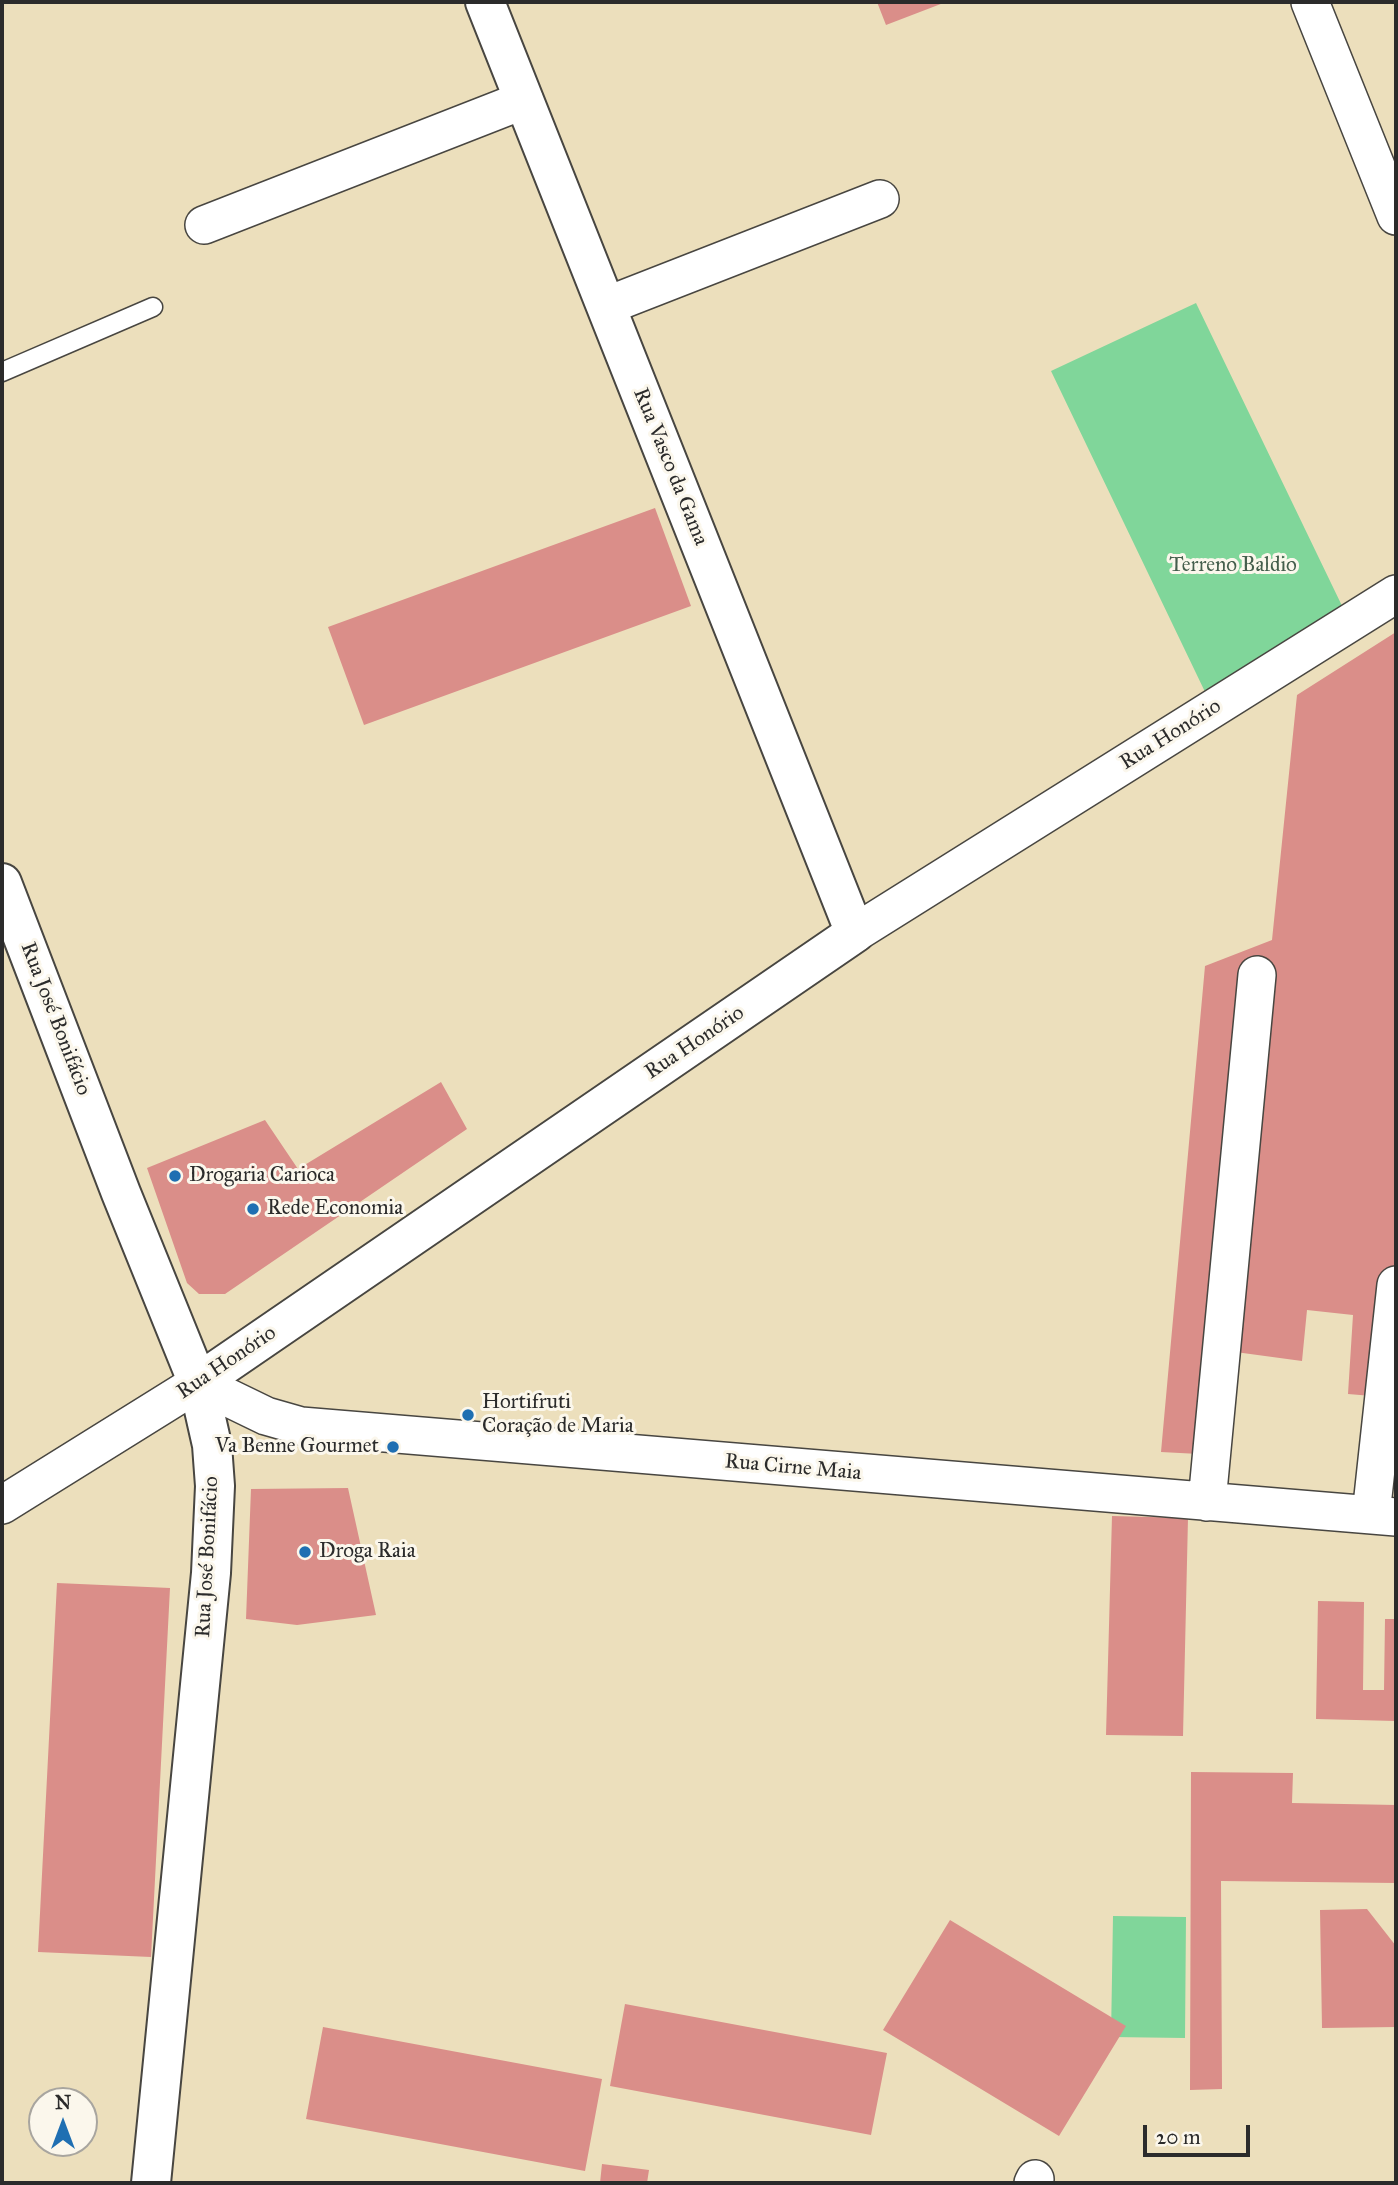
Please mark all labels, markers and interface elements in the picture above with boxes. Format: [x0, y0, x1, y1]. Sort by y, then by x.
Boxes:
street label: Rua Vasco da Gama [627, 385, 713, 549]
park label: Terreno Baldio [1169, 553, 1297, 579]
street label: Rua Honório [1116, 694, 1226, 776]
street label: Rua José Bonifácio [14, 939, 96, 1099]
street label: Rua Honório [641, 1001, 749, 1085]
place label: Drogaria Carioca [189, 1163, 335, 1189]
marker: Drogaria Carioca [167, 1168, 183, 1184]
place label: Rede Economia [267, 1196, 403, 1222]
marker: Rede Economia [245, 1201, 261, 1217]
street label: Rua Honório [173, 1321, 281, 1405]
place label: Hortifruti Coração de Maria [482, 1390, 634, 1440]
marker: Hortifruti Coração de Maria [460, 1407, 476, 1423]
place label: Va Benne Gourmet [215, 1434, 379, 1460]
marker: Va Benne Gourmet [385, 1439, 401, 1455]
street label: Rua Cirne Maia [724, 1449, 862, 1487]
street label: Rua José Bonifácio [191, 1476, 225, 1638]
place label: Droga Raia [319, 1539, 416, 1565]
marker: Droga Raia [297, 1544, 313, 1560]
north arrow [28, 2087, 98, 2157]
text: N [55, 2091, 71, 2114]
scale bar [1146, 2112, 1253, 2156]
text: 20 m [1156, 2124, 1201, 2150]

